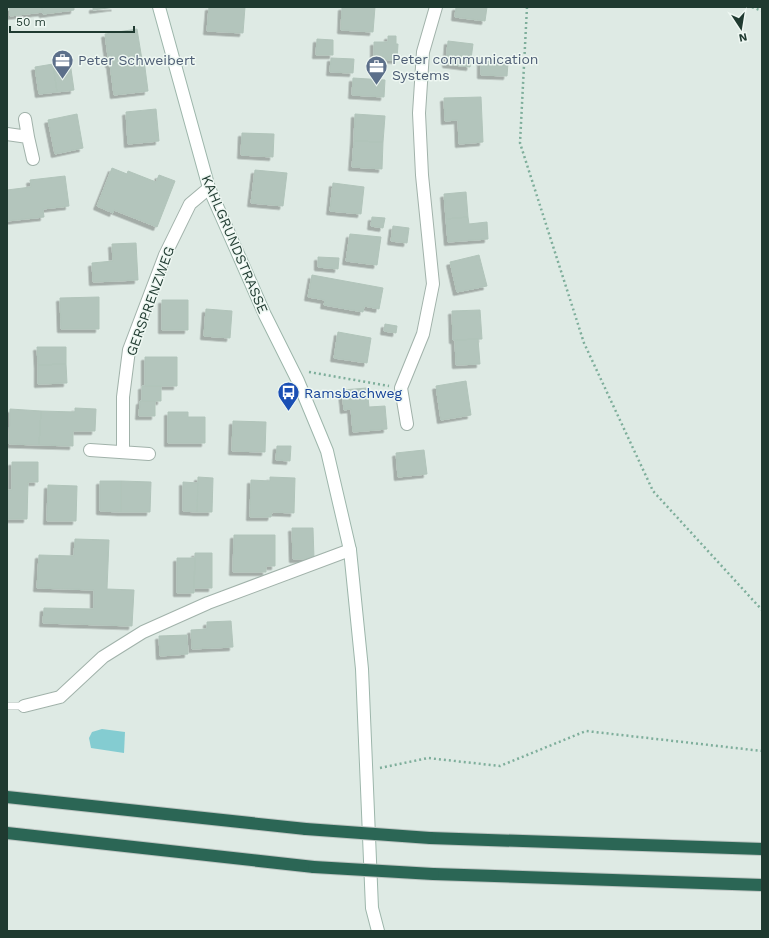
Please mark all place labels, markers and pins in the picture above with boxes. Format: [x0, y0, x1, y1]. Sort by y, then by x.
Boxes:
office icon: Peter Schweibert [50, 47, 76, 80]
place label: Peter communication Systems [392, 51, 538, 83]
place label: Peter Schweibert [78, 52, 195, 68]
office icon: Peter communication Systems [364, 54, 390, 87]
bus stop icon: Ramsbachweg [276, 380, 302, 413]
place label: Ramsbachweg [304, 385, 403, 401]

